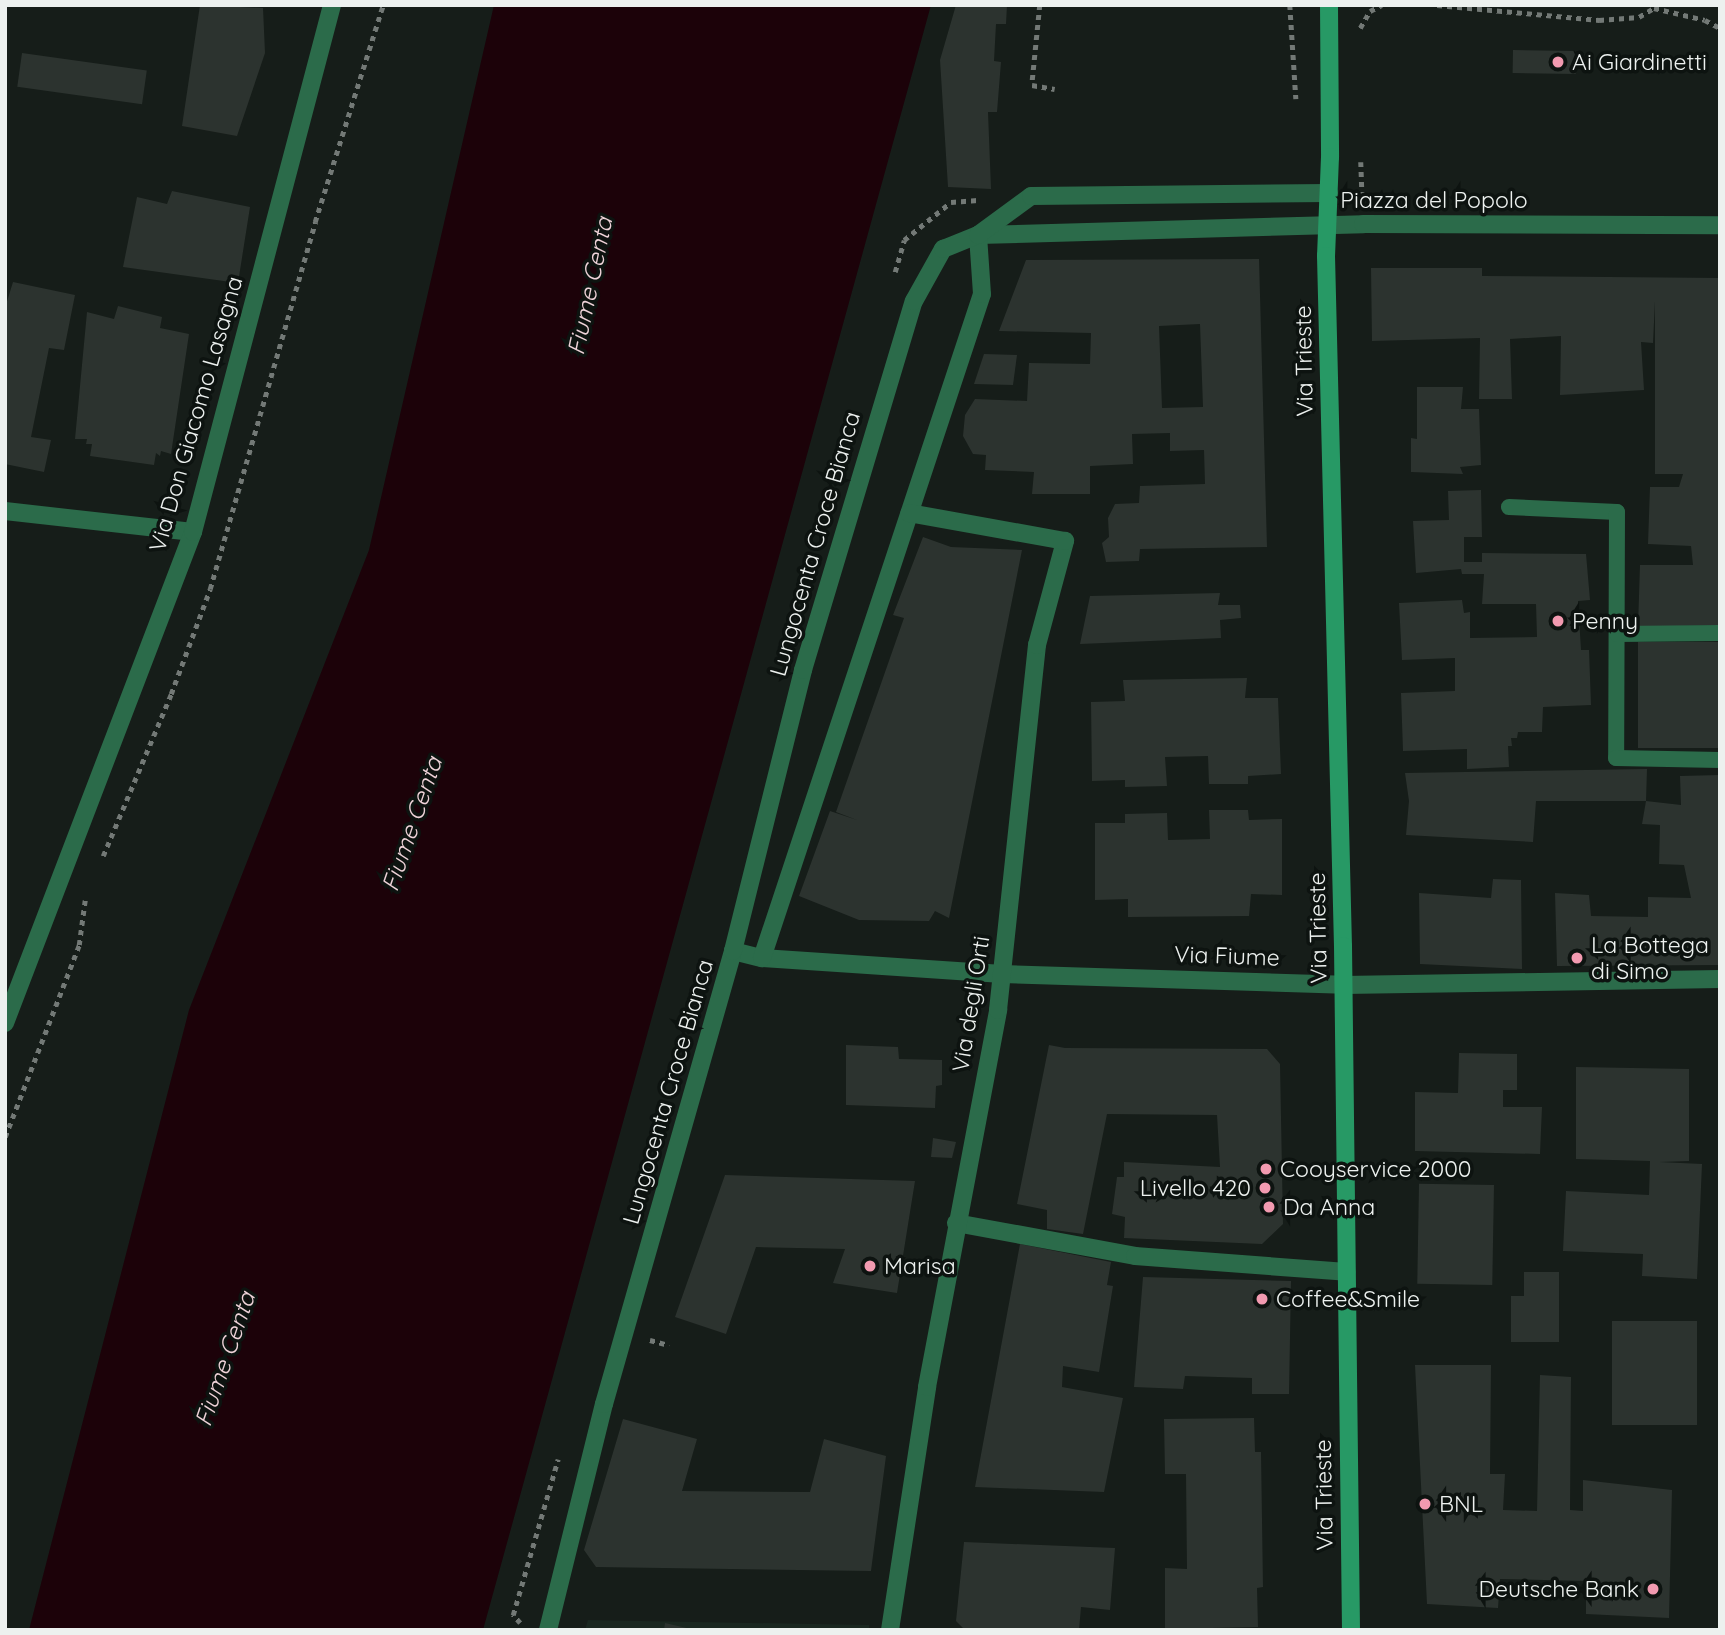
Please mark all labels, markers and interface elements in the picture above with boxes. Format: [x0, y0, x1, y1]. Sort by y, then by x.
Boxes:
place label: Ai Giardinetti [1572, 48, 1707, 76]
marker: Ai Giardinetti [1550, 54, 1566, 70]
street label: Piazza del Popolo [1340, 186, 1528, 214]
water label: Fiume Centa [561, 214, 619, 358]
street label: Via Don Giacomo Lasagna [143, 273, 249, 555]
street label: Via Trieste [1289, 305, 1319, 417]
street label: Lungocenta Croce Bianca [764, 408, 866, 680]
place label: Penny [1572, 607, 1638, 635]
marker: Penny [1550, 613, 1566, 629]
water label: Fiume Centa [376, 753, 448, 895]
street label: Via Trieste [1303, 872, 1333, 984]
place label: La Bottega di Simo [1591, 931, 1709, 985]
street label: Via degli Orti [947, 934, 995, 1074]
street label: Via Fiume [1174, 940, 1280, 972]
marker: La Bottega di Simo [1569, 950, 1585, 966]
street label: Lungocenta Croce Bianca [617, 956, 719, 1228]
place label: Cooyservice 2000 [1280, 1155, 1471, 1183]
marker: Cooyservice 2000 [1258, 1161, 1274, 1177]
place label: Livello 420 [1140, 1174, 1251, 1202]
marker: Livello 420 [1257, 1180, 1273, 1196]
place label: Da Anna [1283, 1193, 1375, 1221]
marker: Da Anna [1261, 1199, 1277, 1215]
place label: Marisa [884, 1252, 956, 1280]
marker: Marisa [862, 1258, 878, 1274]
place label: Coffee&Smile [1276, 1285, 1420, 1313]
water label: Fiume Centa [189, 1288, 261, 1430]
marker: Coffee&Smile [1254, 1291, 1270, 1307]
street label: Via Trieste [1309, 1439, 1339, 1551]
place label: BNL [1439, 1490, 1483, 1518]
marker: BNL [1417, 1496, 1433, 1512]
place label: Deutsche Bank [1478, 1575, 1639, 1603]
marker: Deutsche Bank [1645, 1581, 1661, 1597]

